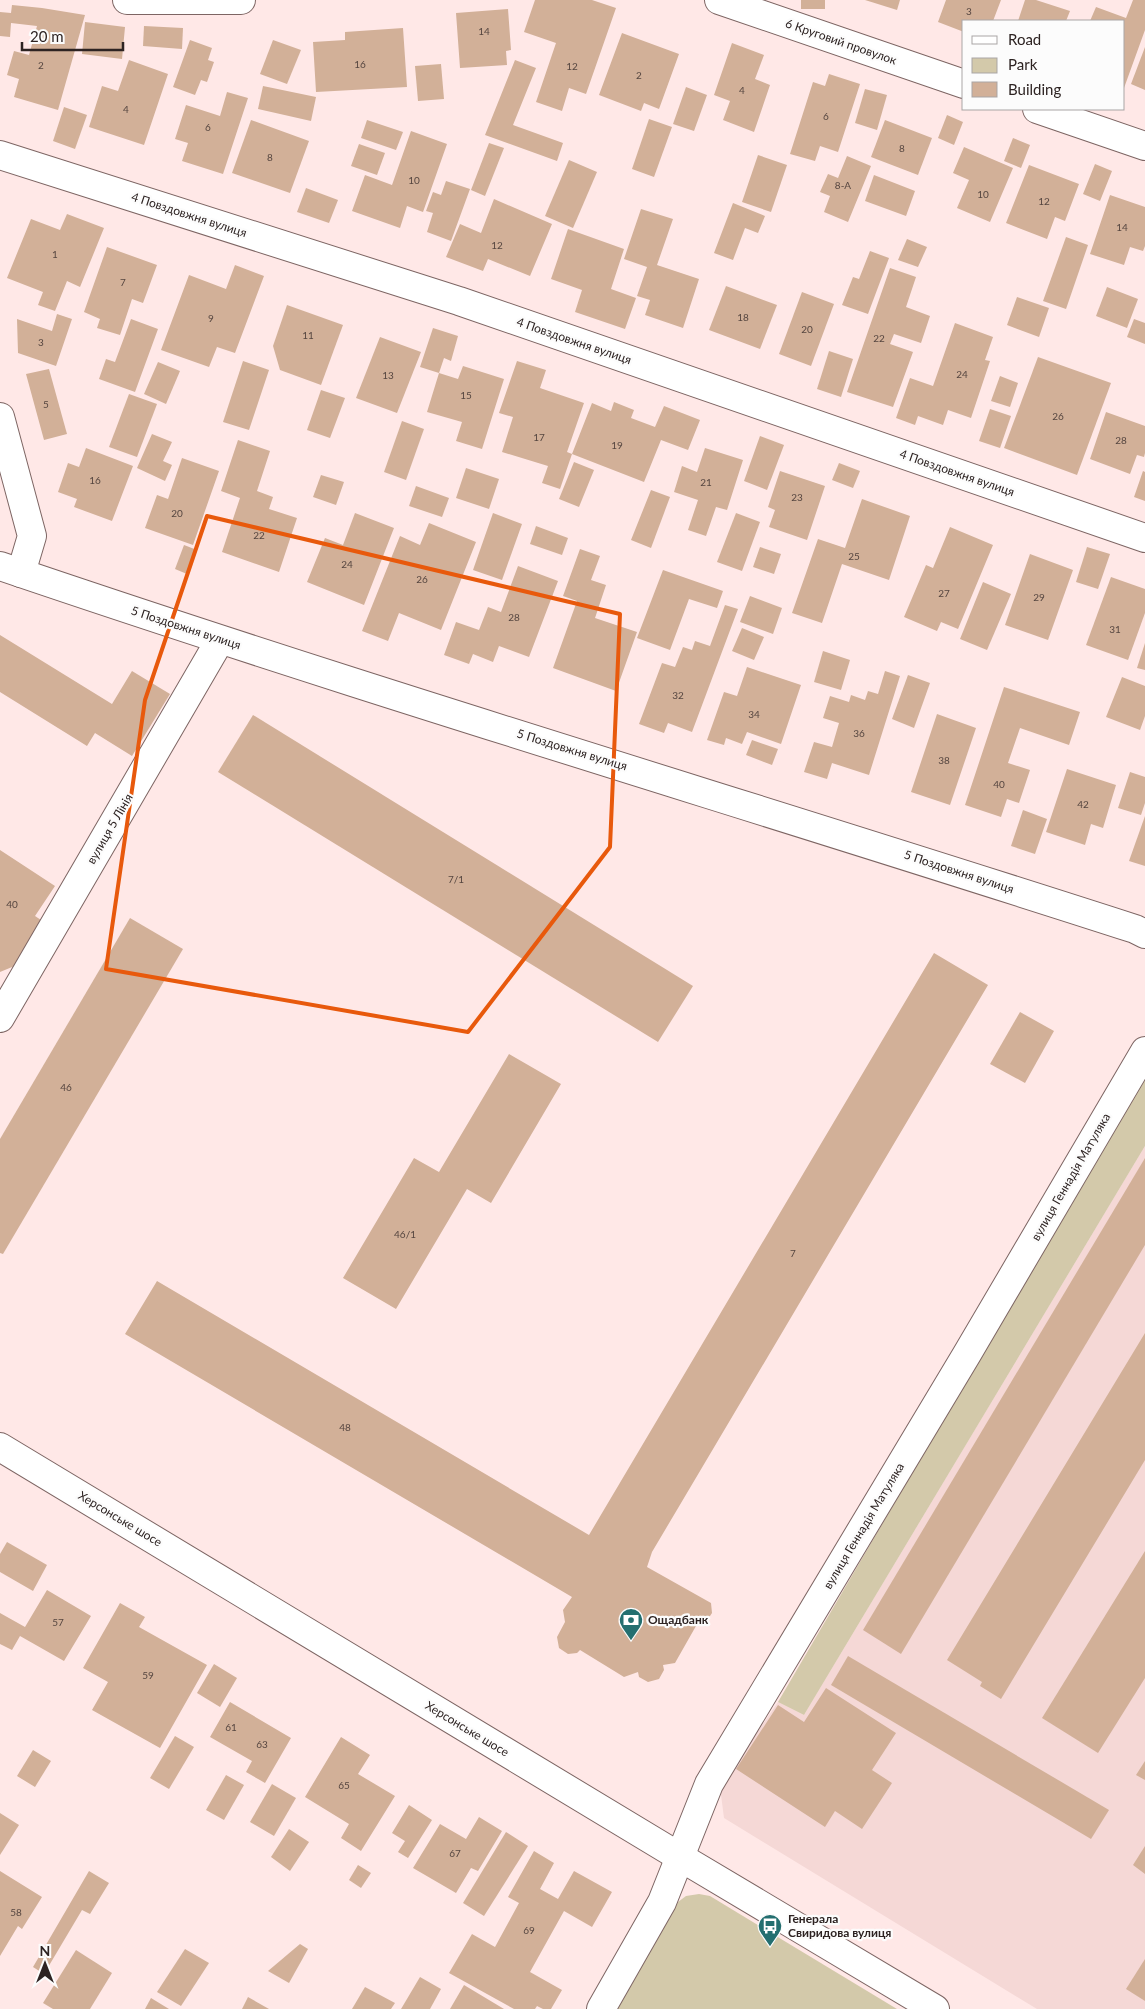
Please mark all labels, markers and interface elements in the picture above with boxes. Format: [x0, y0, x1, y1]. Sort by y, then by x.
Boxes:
house number: 3 [966, 5, 972, 17]
street label: 6 Круговий провулок [784, 15, 900, 68]
scale bar [22, 20, 124, 52]
legend [962, 20, 1125, 110]
house number: 14 [478, 25, 490, 37]
text: 20 m [30, 27, 64, 45]
text: Road [1008, 30, 1041, 48]
text: Park [1008, 55, 1038, 73]
house number: 16 [354, 58, 366, 70]
house number: 2 [38, 59, 44, 71]
house number: 12 [566, 60, 578, 72]
house number: 2 [636, 69, 642, 81]
text: Building [1008, 80, 1061, 98]
house number: 4 [739, 84, 745, 96]
house number: 4 [123, 103, 129, 115]
house number: 6 [823, 110, 829, 122]
house number: 6 [205, 121, 211, 133]
house number: 8 [899, 142, 905, 154]
house number: 8 [267, 151, 273, 163]
house number: 10 [408, 174, 420, 186]
house number: 8-А [835, 179, 851, 191]
house number: 10 [977, 188, 989, 200]
street label: 4 Повздовжня вулиця [130, 189, 249, 240]
house number: 12 [1038, 195, 1050, 207]
house number: 14 [1116, 221, 1128, 233]
house number: 12 [491, 239, 503, 251]
house number: 1 [52, 248, 58, 260]
house number: 7 [120, 276, 126, 288]
house number: 18 [737, 311, 749, 323]
house number: 9 [208, 312, 214, 324]
street label: 4 Повздовжня вулиця [515, 314, 634, 367]
house number: 20 [801, 323, 813, 335]
house number: 11 [302, 329, 314, 341]
house number: 22 [873, 332, 885, 344]
house number: 3 [38, 336, 44, 348]
house number: 24 [956, 368, 968, 380]
house number: 13 [382, 369, 394, 381]
house number: 15 [460, 389, 472, 401]
house number: 5 [43, 398, 49, 410]
house number: 26 [1052, 410, 1064, 422]
house number: 17 [533, 431, 545, 443]
house number: 28 [1115, 434, 1127, 446]
house number: 19 [611, 439, 623, 451]
street label: 4 Повздовжня вулиця [898, 446, 1017, 499]
house number: 16 [89, 474, 101, 486]
house number: 21 [700, 476, 712, 488]
house number: 23 [791, 491, 803, 503]
house number: 20 [171, 507, 183, 519]
house number: 22 [253, 529, 265, 541]
house number: 25 [848, 550, 860, 562]
house number: 24 [341, 558, 353, 570]
house number: 26 [416, 573, 428, 585]
house number: 27 [938, 587, 950, 599]
house number: 29 [1033, 591, 1045, 603]
street label: 5 Поздовжня вулиця [129, 603, 243, 652]
house number: 28 [508, 611, 520, 623]
house number: 31 [1109, 623, 1121, 635]
house number: 32 [672, 689, 684, 701]
house number: 34 [748, 708, 760, 720]
street label: 5 Поздовжня вулиця [515, 726, 629, 773]
house number: 36 [853, 727, 865, 739]
house number: 38 [938, 754, 950, 766]
house number: 40 [993, 778, 1005, 790]
street label: вулиця 5 Лінія [83, 791, 136, 867]
house number: 42 [1077, 798, 1089, 810]
street label: 5 Поздовжня вулиця [902, 847, 1016, 896]
house number: 7/1 [448, 873, 464, 885]
house number: 40 [6, 898, 18, 910]
house number: 46 [60, 1081, 72, 1093]
street label: вулиця Геннадія Матуляка [1028, 1110, 1113, 1243]
house number: 46/1 [394, 1228, 416, 1240]
house number: 7 [790, 1247, 796, 1259]
house number: 48 [339, 1421, 351, 1433]
street label: вулиця Геннадія Матуляка [820, 1460, 907, 1592]
street label: Херсонське шосе [76, 1488, 165, 1549]
bank icon: Ощадбанк [618, 1607, 644, 1641]
place label: Ощадбанк [648, 1612, 709, 1627]
house number: 57 [52, 1616, 64, 1628]
house number: 59 [142, 1669, 154, 1681]
street label: Херсонське шосе [423, 1698, 512, 1759]
house number: 61 [225, 1721, 237, 1733]
house number: 63 [256, 1738, 268, 1750]
house number: 65 [338, 1779, 350, 1791]
house number: 67 [449, 1847, 461, 1859]
house number: 58 [10, 1906, 22, 1918]
place label: Генерала Свиридова вулиця [788, 1911, 891, 1940]
bus stop icon: Генерала Свиридова вулиця [757, 1913, 783, 1947]
house number: 69 [523, 1924, 535, 1936]
north arrow [20, 1939, 70, 1989]
text: N [40, 1942, 50, 1959]

